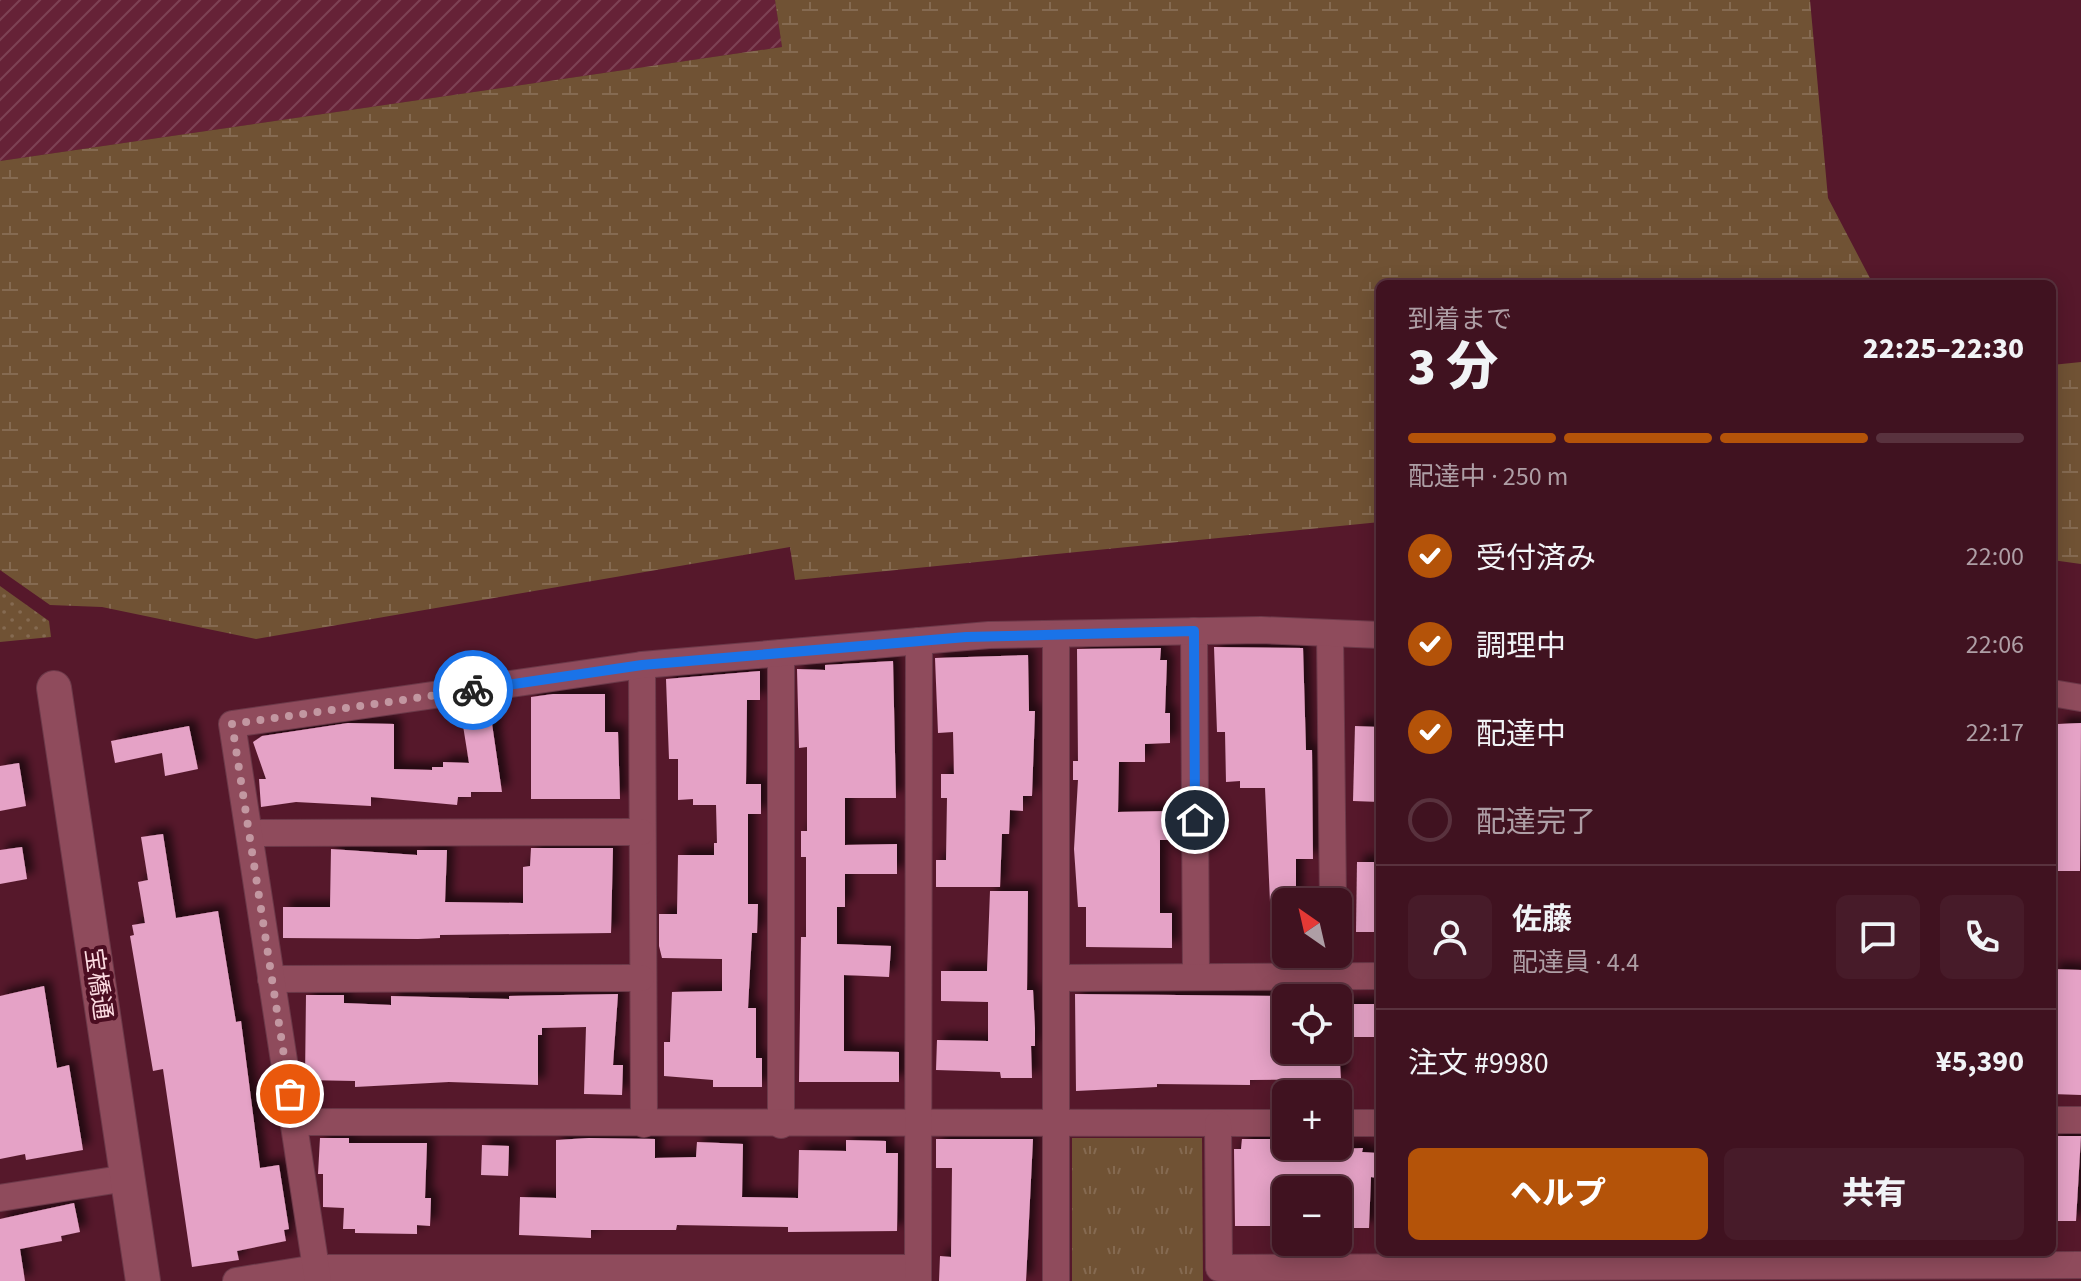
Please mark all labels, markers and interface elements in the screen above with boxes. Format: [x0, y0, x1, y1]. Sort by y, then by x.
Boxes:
text: 到着まで [1408, 301, 1512, 338]
text: 22:25–22:30 [1863, 327, 2024, 370]
text: 3 分 [1408, 331, 1498, 405]
text: 配達中 · 250 m [1408, 458, 1568, 495]
icon: check [1408, 534, 1452, 578]
text: 受付済み [1476, 537, 1596, 580]
text: 22:00 [1966, 538, 2024, 575]
icon: check [1408, 622, 1452, 666]
text: 調理中 [1476, 625, 1566, 668]
text: 22:06 [1966, 626, 2024, 663]
courier [433, 650, 513, 730]
icon: bike [451, 668, 495, 712]
icon: check [1408, 710, 1452, 754]
text: 配達中 [1476, 713, 1566, 756]
text: 22:17 [1966, 714, 2024, 751]
pin [1161, 786, 1229, 854]
icon: home [1173, 798, 1217, 842]
text: 配達完了 [1476, 801, 1596, 844]
north arrow [1272, 888, 1352, 968]
map controls [1272, 888, 1352, 1256]
button: person [1408, 895, 1492, 979]
button: chat [1836, 895, 1920, 979]
button: phone [1940, 895, 2024, 979]
text: 佐藤 [1512, 898, 1572, 941]
text: 配達員 · 4.4 [1512, 944, 1639, 981]
street label: 宝橋通 [76, 946, 120, 1022]
button: locate [1272, 984, 1352, 1064]
text: ¥5,390 [1936, 1040, 2024, 1083]
text: 注文 #9980 [1408, 1042, 1549, 1085]
pin [256, 1060, 324, 1128]
icon: bag [268, 1072, 312, 1116]
button: + [1272, 1080, 1352, 1160]
button: ヘルプ [1408, 1148, 1708, 1240]
button: 共有 [1724, 1148, 2024, 1240]
button: − [1272, 1176, 1352, 1256]

